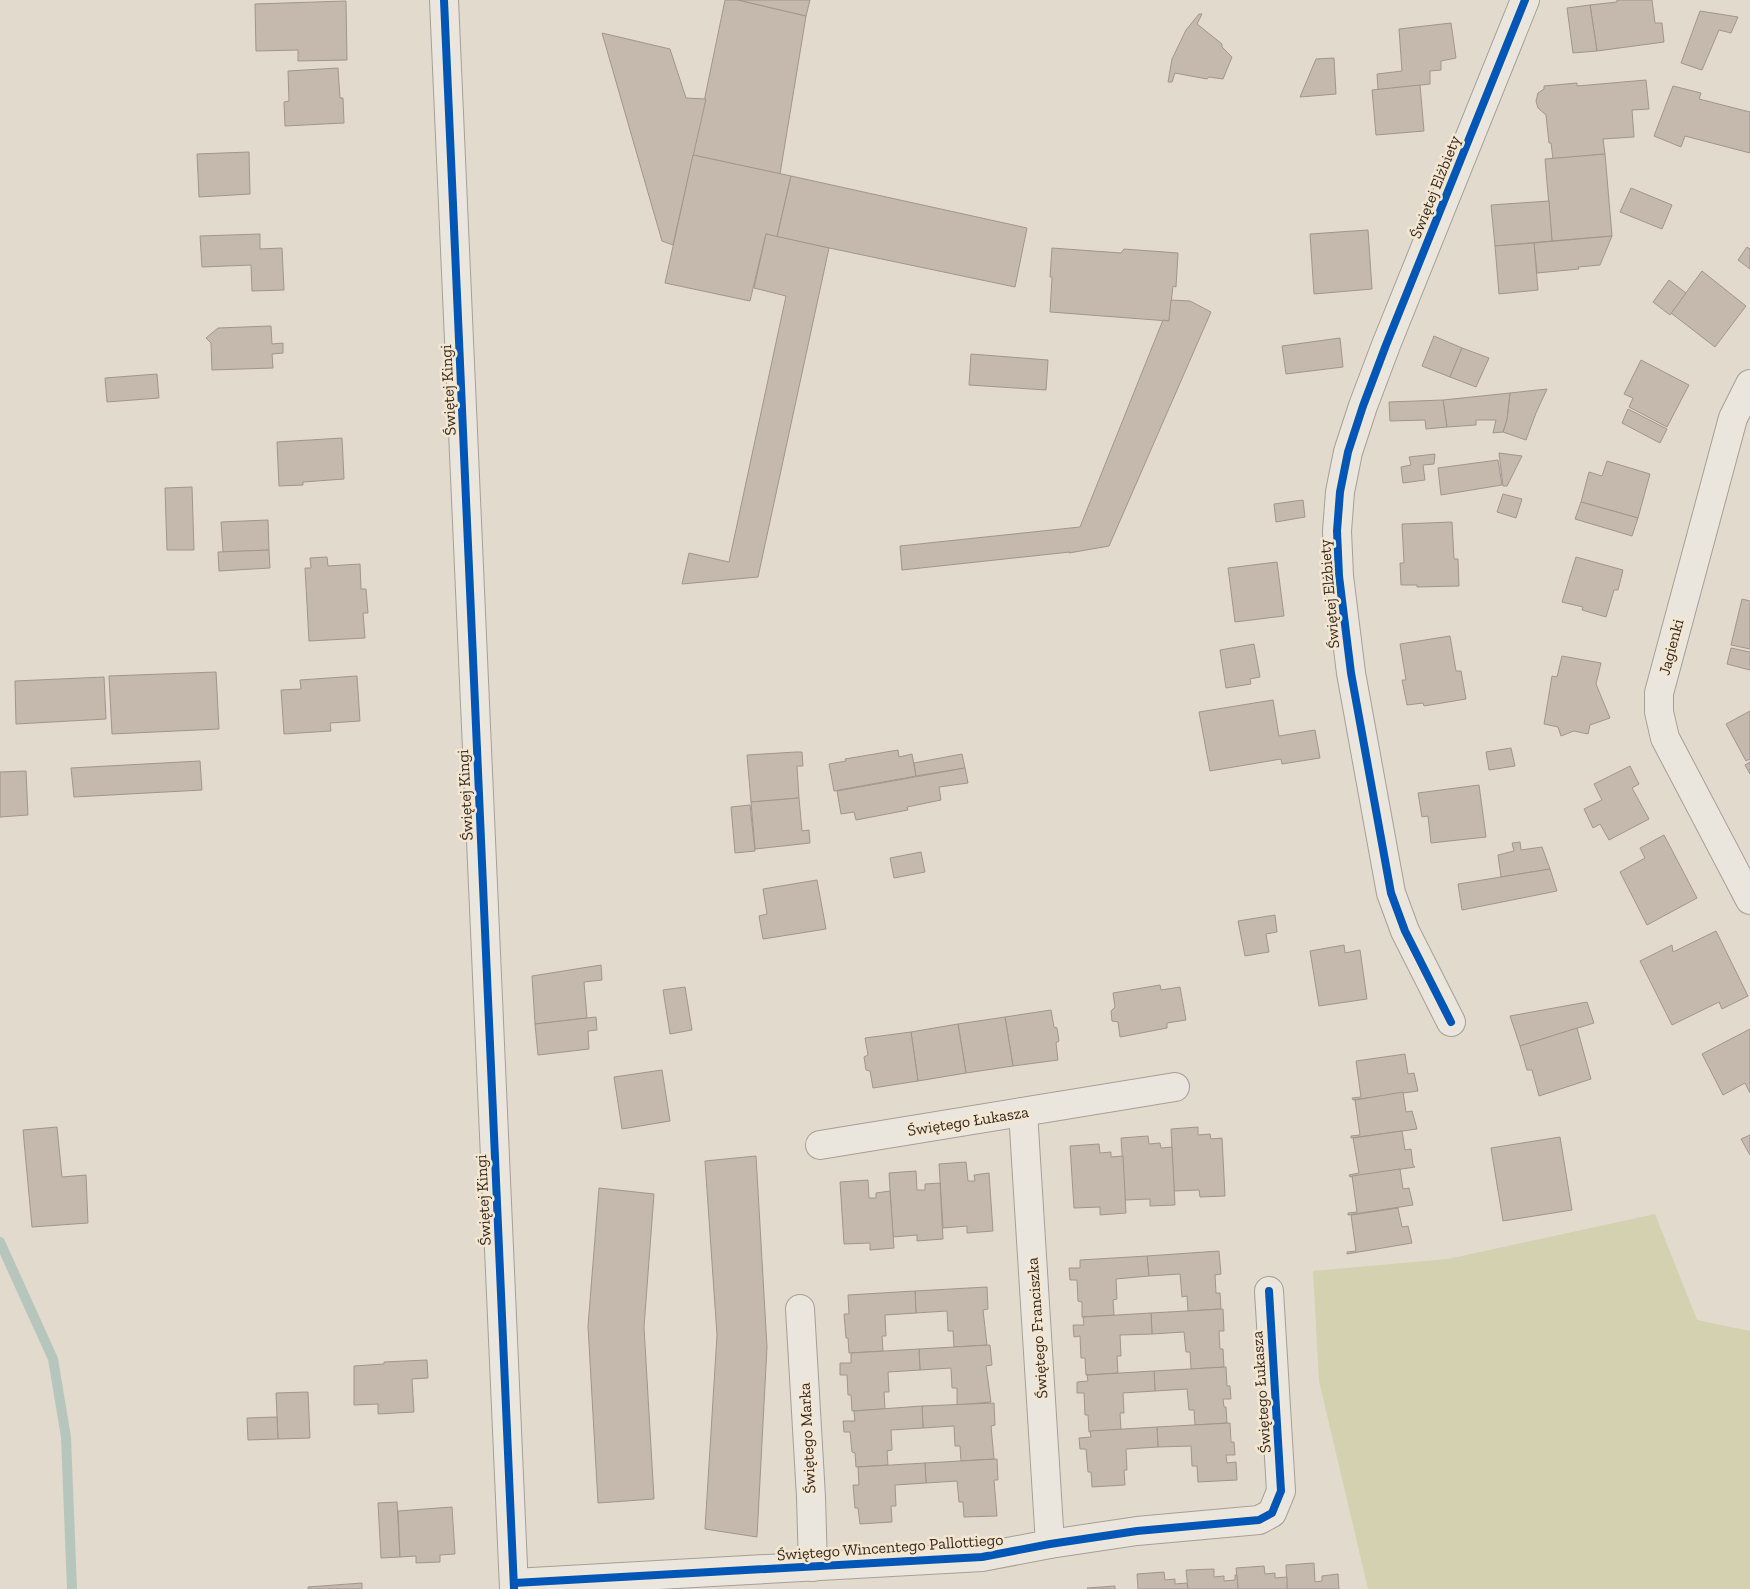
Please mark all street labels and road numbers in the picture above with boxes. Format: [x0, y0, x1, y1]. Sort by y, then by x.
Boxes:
street label: Świętej Elżbiety [1406, 132, 1465, 241]
street label: Świętej Kingi [436, 344, 460, 436]
street label: Świętej Elżbiety [1315, 538, 1343, 649]
street label: Jagienki [1654, 616, 1688, 677]
street label: Świętej Kingi [453, 749, 477, 841]
street label: Świętego Łukasza [906, 1102, 1030, 1140]
street label: Świętej Kingi [471, 1154, 495, 1246]
street label: Świętego Franciszka [1023, 1256, 1051, 1399]
street label: Świętego Łukasza [1247, 1330, 1275, 1454]
street label: Świętego Marka [795, 1382, 819, 1494]
street label: Świętego Wincentego Pallottiego [776, 1530, 1004, 1564]

